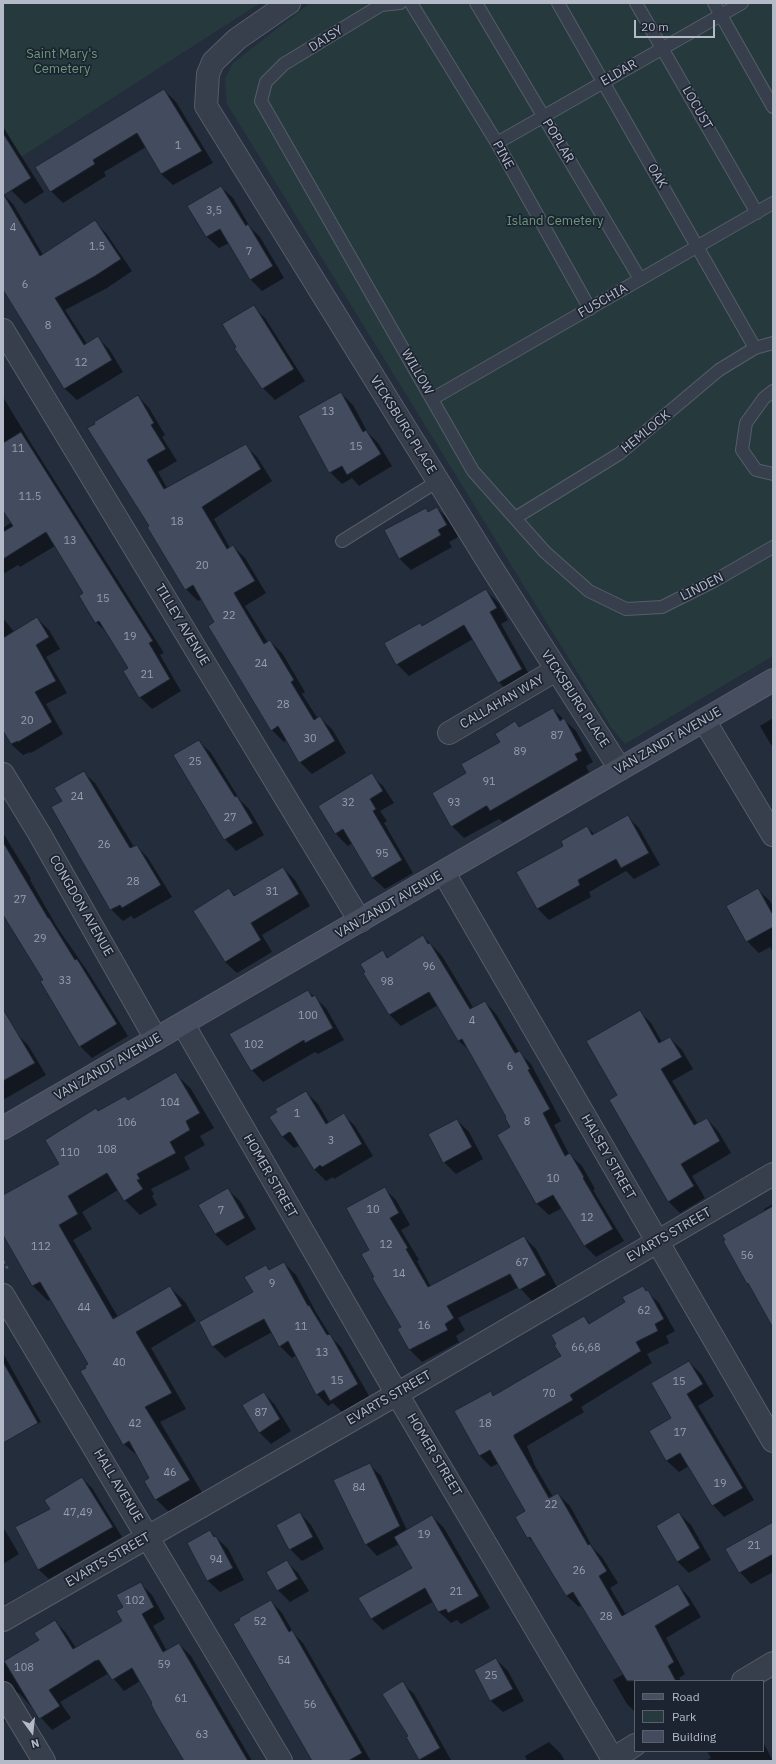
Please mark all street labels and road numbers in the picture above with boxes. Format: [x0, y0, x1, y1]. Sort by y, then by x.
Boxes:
street label: DAISY [306, 23, 346, 55]
street label: ELDAR [598, 56, 640, 90]
street label: LOCUST [678, 84, 716, 132]
street label: POPLAR [539, 116, 577, 166]
street label: PINE [489, 138, 517, 172]
street label: OAK [644, 161, 670, 191]
street label: FUSCHIA [576, 281, 630, 321]
street label: WILLOW [398, 346, 436, 398]
street label: VICKSBURG PLACE [366, 373, 440, 477]
street label: HEMLOCK [618, 407, 674, 457]
street label: LINDEN [678, 570, 726, 604]
street label: TILLEY AVENUE [151, 581, 213, 669]
street label: VICKSBURG PLACE [538, 647, 612, 751]
street label: CALLAHAN WAY [457, 672, 547, 732]
street label: VAN ZANDT AVENUE [612, 704, 724, 778]
street label: CONGDON AVENUE [46, 853, 116, 959]
street label: VAN ZANDT AVENUE [333, 868, 445, 942]
street label: VAN ZANDT AVENUE [52, 1030, 164, 1104]
street label: HALSEY STREET [577, 1112, 639, 1202]
street label: HOMER STREET [240, 1132, 300, 1220]
street label: EVARTS STREET [624, 1205, 714, 1265]
street label: EVARTS STREET [344, 1368, 434, 1428]
street label: HOMER STREET [403, 1411, 465, 1499]
street label: HALL AVENUE [90, 1447, 146, 1525]
street label: EVARTS STREET [63, 1530, 153, 1590]

